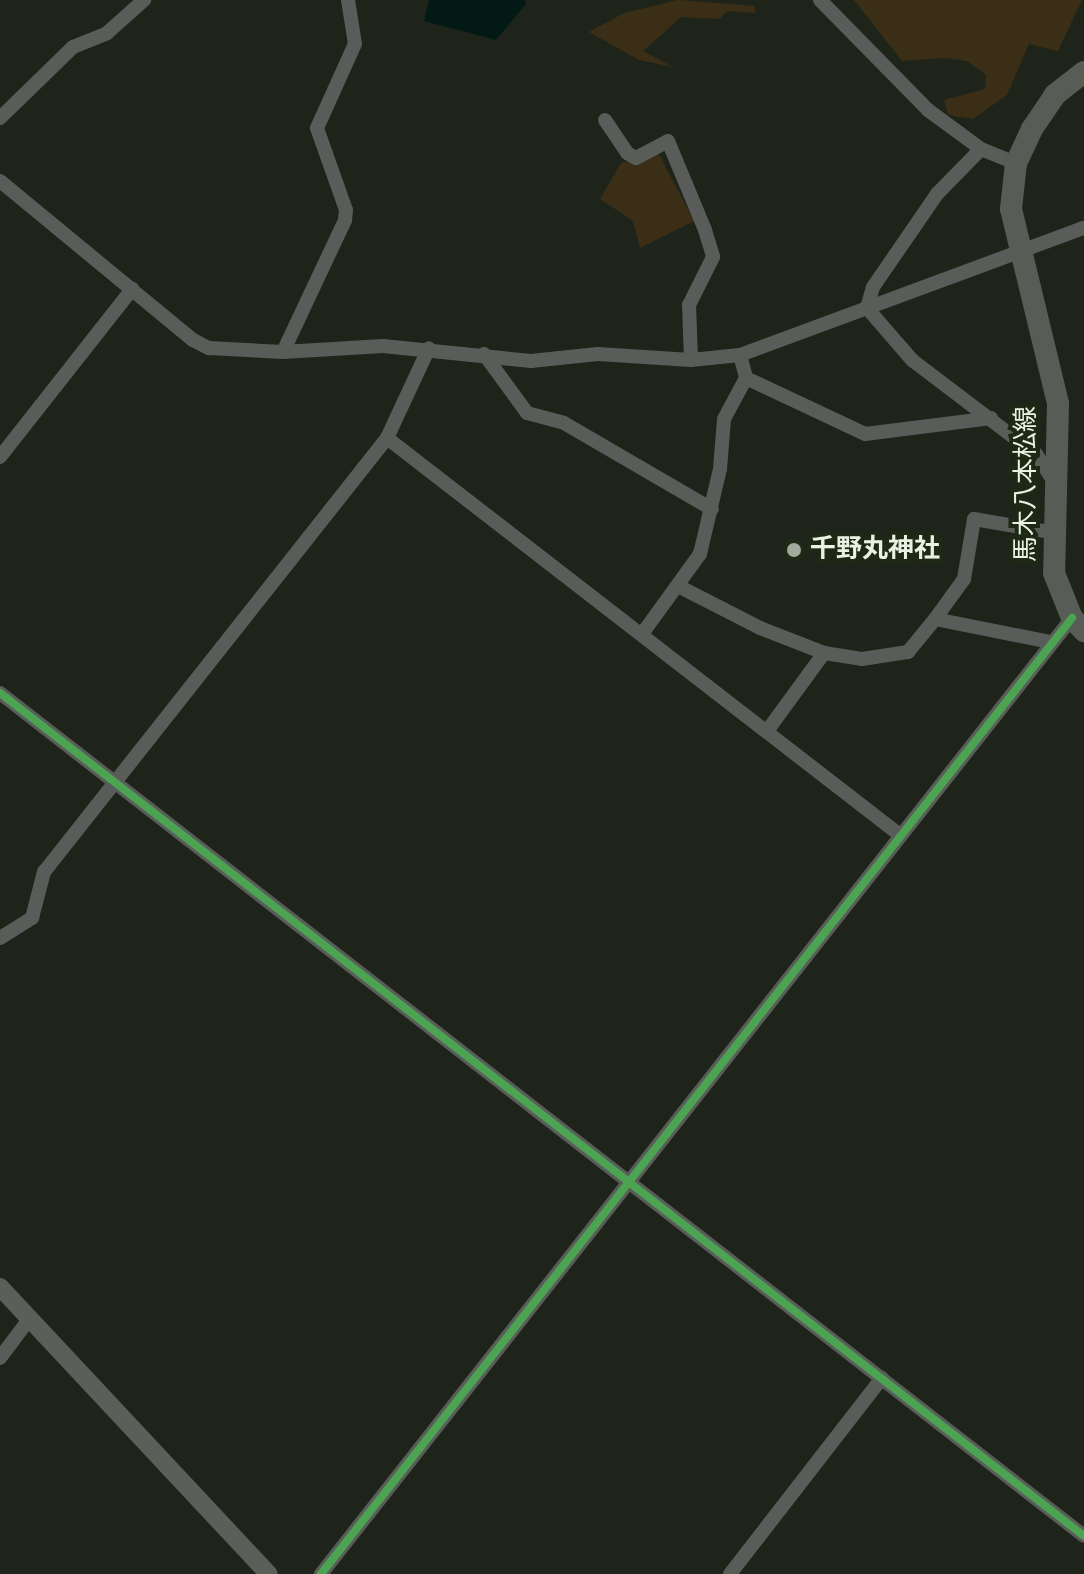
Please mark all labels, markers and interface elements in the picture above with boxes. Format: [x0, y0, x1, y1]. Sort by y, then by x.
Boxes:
street label: 馬木八本松線 [1011, 406, 1043, 562]
place label: 千野丸神社 [810, 534, 940, 566]
marker: 千野丸神社 [785, 541, 803, 559]

